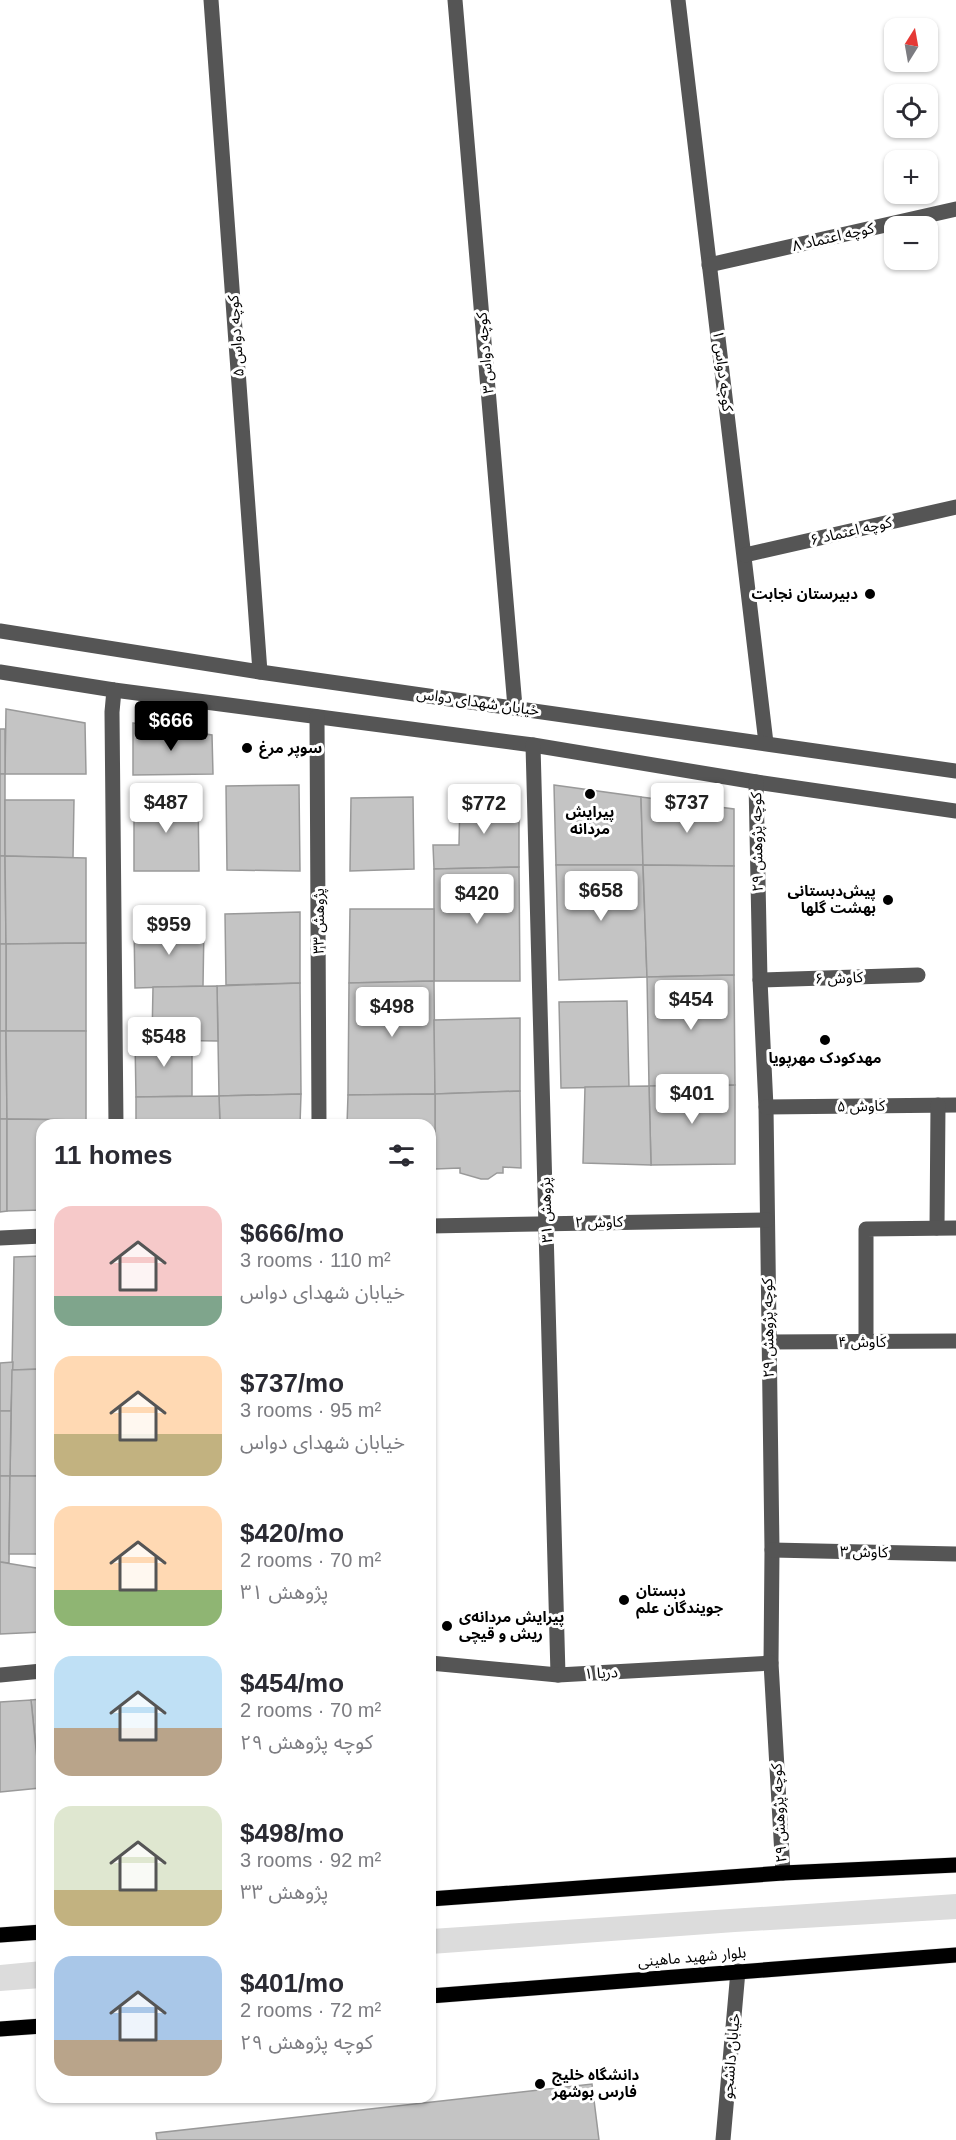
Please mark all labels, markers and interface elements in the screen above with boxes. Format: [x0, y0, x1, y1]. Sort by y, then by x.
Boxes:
north arrow [884, 18, 938, 72]
map controls [884, 18, 938, 270]
button: locate [884, 84, 938, 138]
button: + [884, 150, 938, 204]
button: − [884, 216, 938, 270]
street label: کوچه اعتماد ۸ [790, 219, 877, 256]
street label: کوچه دواس ۵ [224, 294, 249, 377]
street label: کوچه دواس ۳ [472, 311, 499, 395]
street label: کوچه دواس ۱ [708, 329, 737, 414]
street label: کوچه اعتماد ۶ [808, 513, 895, 550]
place label: دبیرستان نجابت [751, 585, 858, 603]
marker: دبیرستان نجابت [863, 587, 877, 601]
street label: خیابان شهدای دواس [416, 684, 541, 720]
pin: $666 [135, 701, 207, 752]
text: $666 [149, 709, 193, 731]
place label: سوپر مرغ [259, 739, 322, 759]
marker: سوپر مرغ [240, 741, 254, 755]
pin: $487 [130, 783, 202, 834]
pin: $737 [651, 783, 723, 834]
pin: $772 [448, 784, 520, 835]
marker: پیرایش مردانه [583, 787, 597, 801]
text: $487 [144, 791, 188, 813]
text: $737 [665, 791, 709, 813]
street label: کوچه پژوهش ۲۹ [747, 791, 768, 892]
text: $772 [462, 792, 506, 814]
place label: پیرایش مردانه [566, 803, 614, 838]
pin: $658 [565, 871, 637, 922]
pin: $420 [441, 874, 513, 925]
text: $658 [579, 879, 623, 901]
text: $420 [455, 882, 499, 904]
place label: پیش‌دبستانی بهشت گلها [787, 882, 876, 917]
street label: پژوهش ۳۳ [310, 888, 329, 954]
marker: پیش‌دبستانی بهشت گلها [881, 893, 895, 907]
pin: $959 [133, 905, 205, 956]
text: $959 [147, 913, 191, 935]
street label: کاوش ۶ [815, 968, 864, 988]
pin: $454 [655, 980, 727, 1031]
pin: $498 [356, 987, 428, 1038]
text: $454 [669, 988, 713, 1010]
text: $498 [370, 995, 414, 1017]
pin: $548 [128, 1017, 200, 1068]
text: $548 [142, 1025, 186, 1047]
marker: مهدکودک مهرپویا [818, 1033, 832, 1047]
place label: مهدکودک مهرپویا [768, 1049, 882, 1068]
pin: $401 [656, 1074, 728, 1125]
text: $401 [670, 1082, 714, 1104]
street label: کاوش ۵ [837, 1097, 886, 1115]
icon: filters [385, 1139, 418, 1172]
text: 11 homes [54, 1140, 173, 1170]
street label: پژوهش ۳۱ [536, 1177, 557, 1243]
street label: کاوش ۲ [575, 1213, 624, 1231]
text: $666/mo [240, 1218, 344, 1248]
icon: home [102, 1230, 174, 1302]
text: 3 rooms · 110 m² [240, 1249, 391, 1271]
street label: کوچه پژوهش ۲۹ [758, 1277, 779, 1378]
text: خیابان شهدای دواس [240, 1281, 405, 1303]
street label: کاوش ۴ [838, 1333, 887, 1351]
text: $737/mo [240, 1368, 344, 1398]
icon: home [102, 1380, 174, 1452]
text: 3 rooms · 95 m² [240, 1399, 381, 1421]
text: خیابان شهدای دواس [240, 1431, 405, 1453]
text: $420/mo [240, 1518, 344, 1548]
icon: home [102, 1530, 174, 1602]
street label: کاوش ۳ [840, 1543, 889, 1561]
text: 2 rooms · 70 m² [240, 1549, 381, 1571]
text: پژوهش ۳۱ [240, 1581, 328, 1603]
place label: دبستان جویندگان علم [636, 1582, 724, 1619]
marker: دبستان جویندگان علم [617, 1593, 631, 1607]
place label: پیرایش مردانه‌ی ریش و قیچی [459, 1608, 564, 1644]
marker: پیرایش مردانه‌ی ریش و قیچی [440, 1619, 454, 1633]
street label: دریا ۱ [584, 1663, 618, 1683]
text: $454/mo [240, 1668, 344, 1698]
icon: home [102, 1680, 174, 1752]
text: 2 rooms · 70 m² [240, 1699, 381, 1721]
text: کوچه پژوهش ۲۹ [240, 1731, 373, 1753]
street label: کوچه پژوهش ۲۹ [767, 1762, 792, 1863]
text: $498/mo [240, 1818, 344, 1848]
icon: home [102, 1830, 174, 1902]
text: 3 rooms · 92 m² [240, 1849, 381, 1871]
text: پژوهش ۳۳ [240, 1881, 328, 1903]
street label: بلوار شهید ماهینی [637, 1943, 747, 1971]
text: $401/mo [240, 1968, 344, 1998]
icon: home [102, 1980, 174, 2052]
text: 2 rooms · 72 m² [240, 1999, 381, 2021]
street label: خیابان دانشجو [718, 2012, 744, 2100]
text: کوچه پژوهش ۲۹ [240, 2031, 373, 2053]
place label: دانشگاه خلیج فارس بوشهر [551, 2066, 640, 2101]
marker: دانشگاه خلیج فارس بوشهر [533, 2077, 547, 2091]

